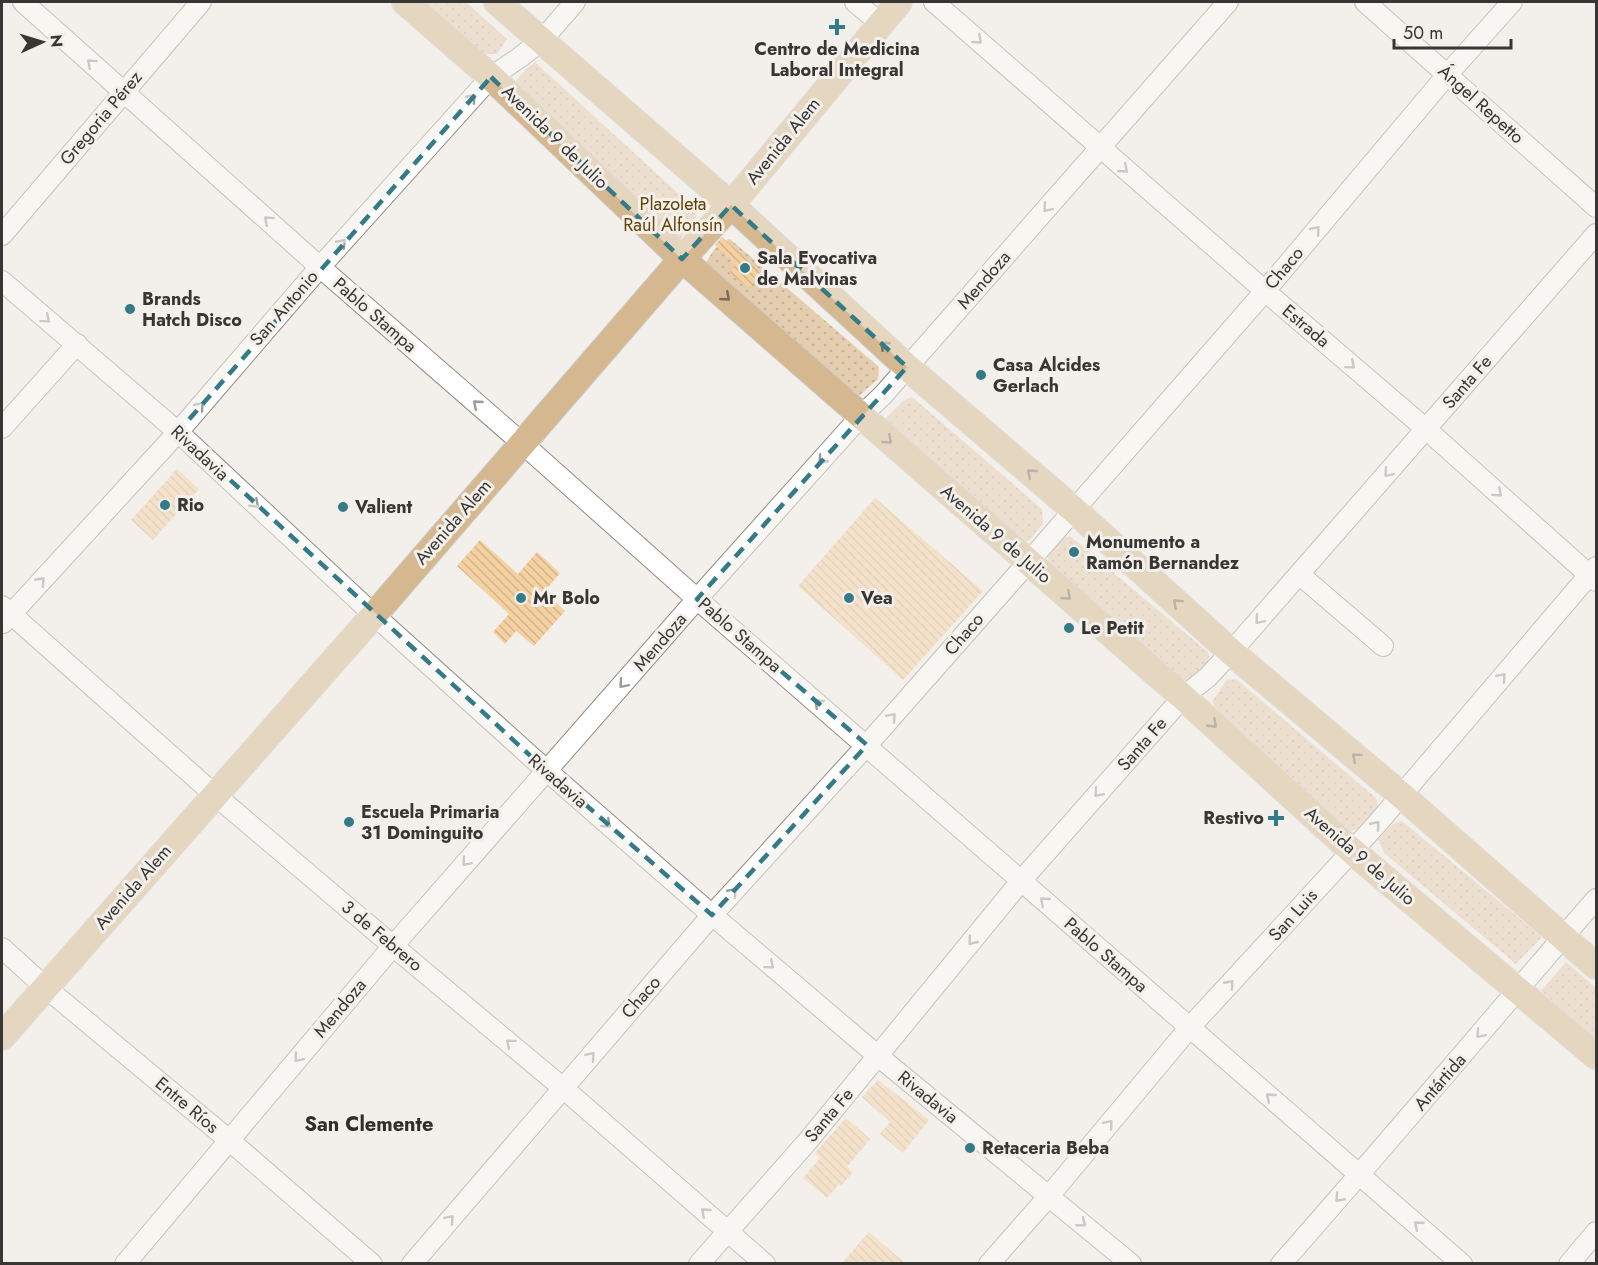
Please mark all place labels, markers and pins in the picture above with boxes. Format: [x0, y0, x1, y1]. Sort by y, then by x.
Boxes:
marker: Centro de Medicina Laboral Integral [828, 18, 846, 36]
place label: Centro de Medicina Laboral Integral [754, 36, 920, 83]
place label: Sala Evocativa de Malvinas [757, 245, 877, 292]
marker: Sala Evocativa de Malvinas [738, 261, 752, 275]
place label: Brands Hatch Disco [142, 286, 242, 333]
marker: Brands Hatch Disco [123, 302, 137, 316]
place label: Casa Alcides Gerlach [993, 352, 1100, 399]
marker: Casa Alcides Gerlach [974, 368, 988, 382]
place label: Rio [177, 492, 205, 518]
place label: Valient [354, 494, 413, 520]
marker: Rio [158, 498, 172, 512]
marker: Valient [336, 500, 350, 514]
place label: Monumento a Ramón Bernandez [1086, 529, 1240, 576]
marker: Monumento a Ramón Bernandez [1067, 545, 1081, 559]
place label: Mr Bolo [533, 585, 600, 611]
place label: Vea [860, 585, 893, 611]
marker: Mr Bolo [514, 591, 528, 605]
marker: Vea [842, 591, 856, 605]
place label: Le Petit [1081, 615, 1144, 641]
marker: Le Petit [1062, 621, 1076, 635]
place label: Escuela Primaria 31 Dominguito [361, 799, 499, 846]
place label: Restivo [1203, 805, 1264, 831]
marker: Restivo [1269, 811, 1283, 825]
marker: Escuela Primaria 31 Dominguito [342, 815, 356, 829]
place label: Retaceria Beba [982, 1135, 1109, 1161]
marker: Retaceria Beba [963, 1141, 977, 1155]

